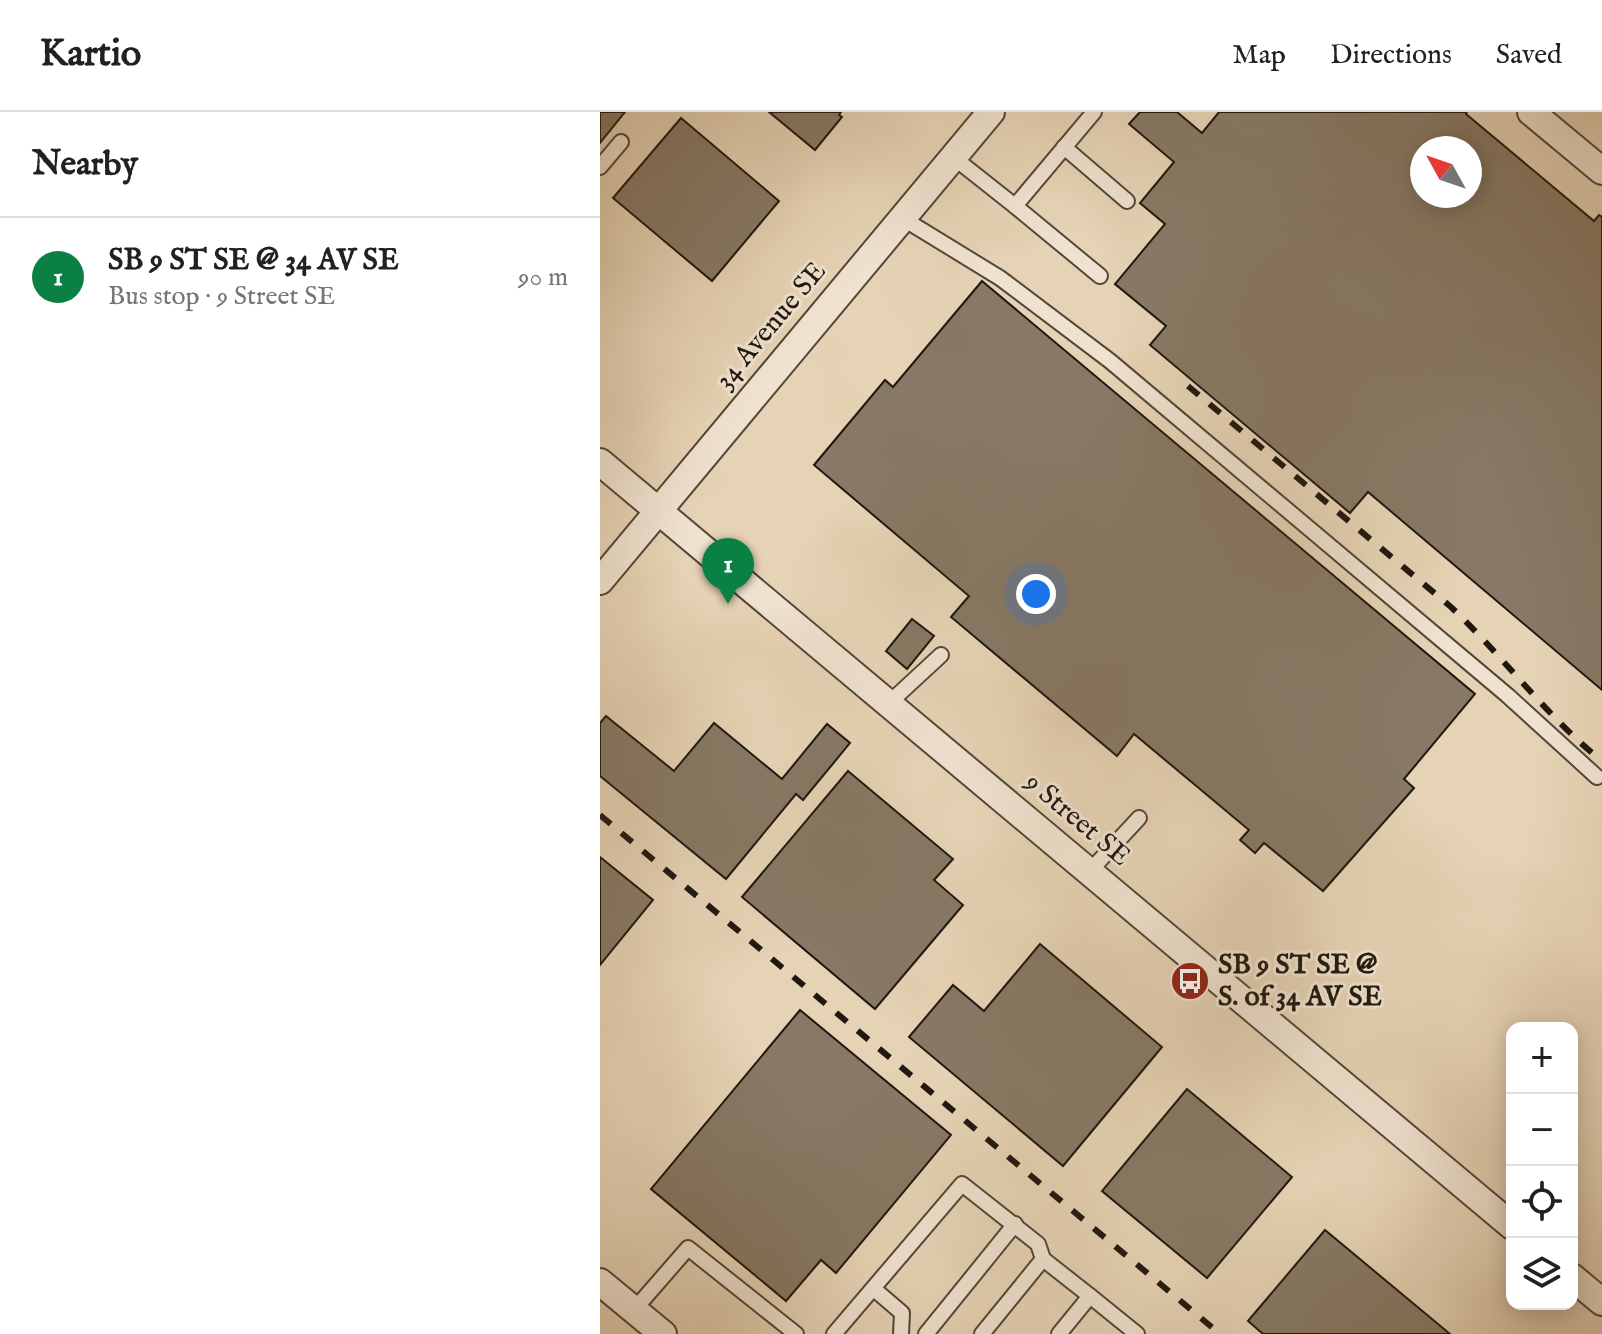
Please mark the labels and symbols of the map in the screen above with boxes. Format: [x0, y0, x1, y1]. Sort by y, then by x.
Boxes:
north arrow [1410, 136, 1482, 208]
street label: 34 Avenue SE [708, 255, 834, 397]
pin: 1 [702, 538, 754, 604]
your location [1016, 574, 1056, 614]
street label: 9 Street SE [1016, 765, 1137, 874]
place label: SB 9 ST SE @ S. of 34 AV SE [1218, 948, 1382, 1015]
bus stop icon: SB 9 ST SE @ S. of 34 AV SE [1169, 960, 1211, 1002]

